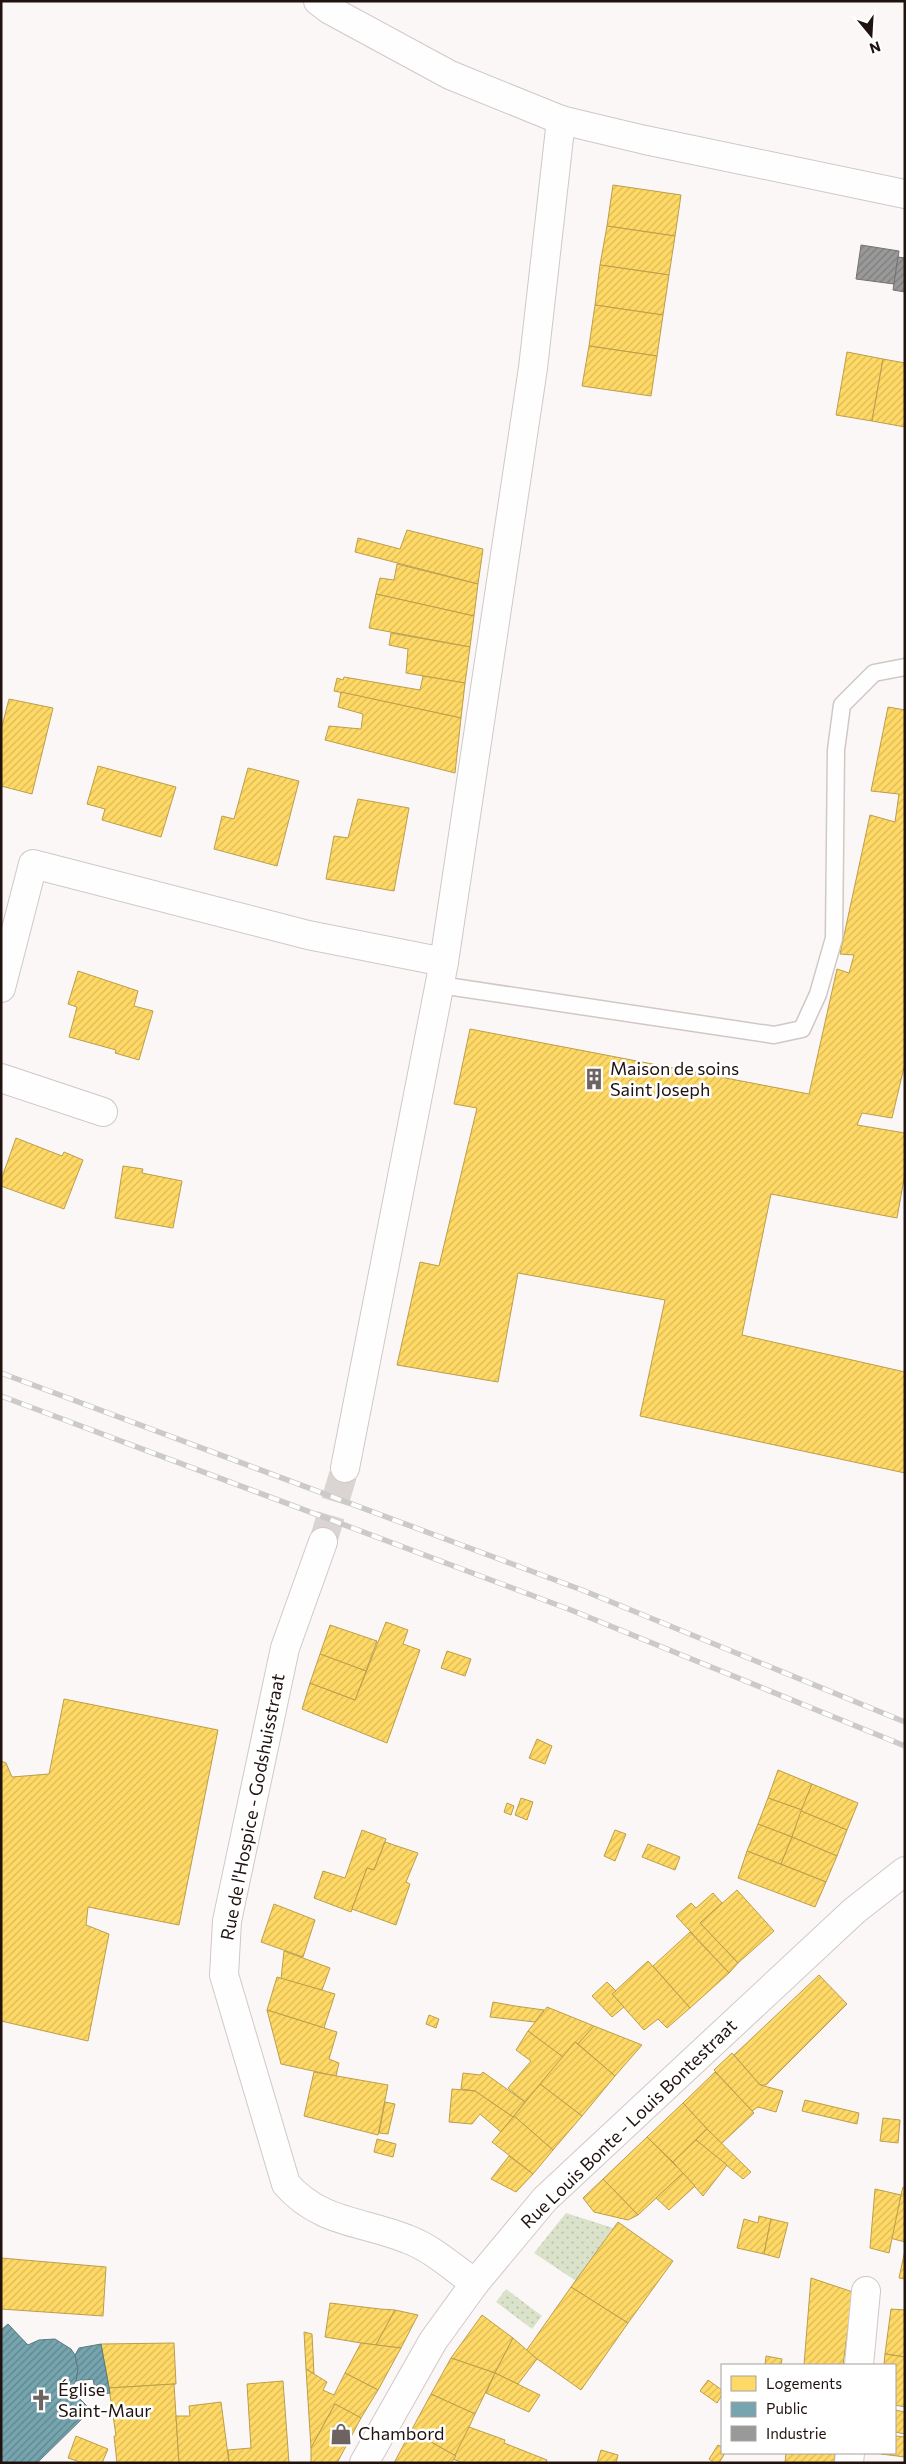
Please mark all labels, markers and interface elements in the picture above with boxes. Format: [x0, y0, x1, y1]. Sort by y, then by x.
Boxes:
north arrow [846, 10, 896, 60]
text: N [868, 38, 883, 58]
place label: Maison de soins Saint Joseph [610, 1057, 739, 1100]
building icon: Maison de soins Saint Joseph [581, 1066, 607, 1092]
street label: Rue de l'Hospice - Godshuisstraat [215, 1672, 289, 1942]
street label: Rue Louis Bonte - Louis Bontestraat [516, 2014, 741, 2233]
legend [721, 2364, 896, 2454]
text: Logements [766, 2374, 842, 2392]
place label: Église Saint-Maur [58, 2378, 152, 2421]
church icon: Église Saint-Maur [28, 2387, 54, 2413]
text: Public [766, 2399, 808, 2417]
shop icon: Chambord [328, 2421, 354, 2447]
place label: Chambord [358, 2422, 444, 2444]
text: Industrie [766, 2424, 827, 2442]

